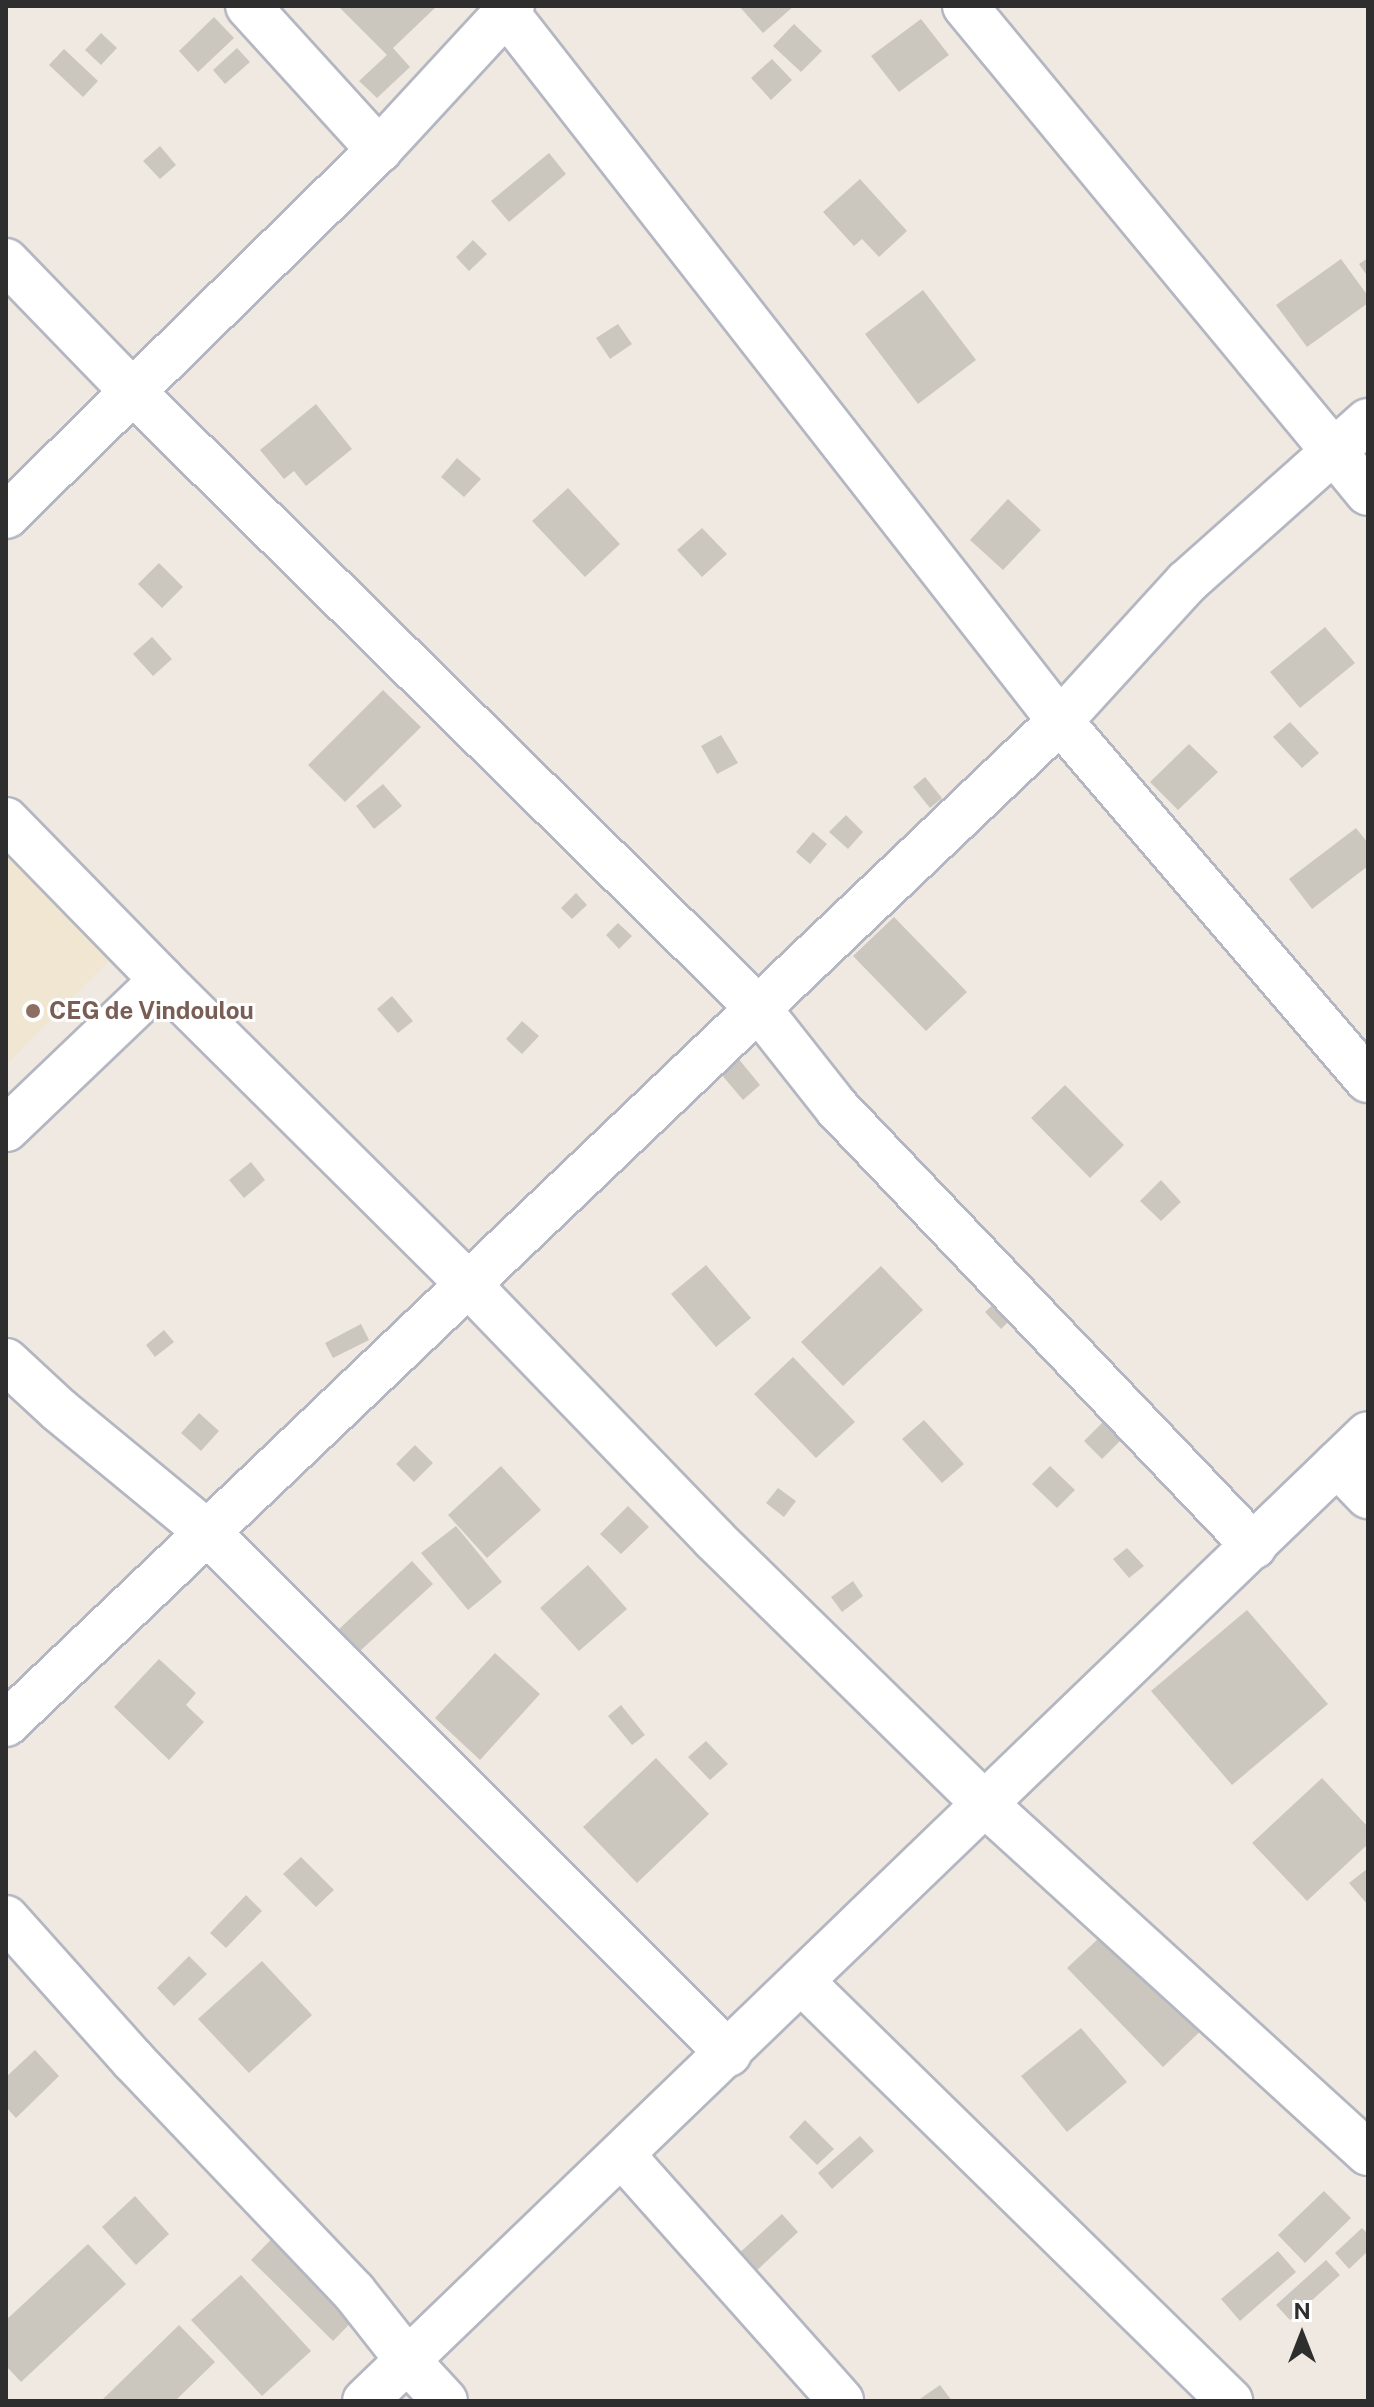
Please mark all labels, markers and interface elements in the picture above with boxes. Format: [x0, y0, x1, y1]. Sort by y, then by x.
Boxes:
place label: CEG de Vindoulou [49, 997, 254, 1025]
marker: CEG de Vindoulou [24, 1002, 42, 1020]
north arrow [1262, 2295, 1342, 2375]
text: N [1293, 2298, 1311, 2324]

